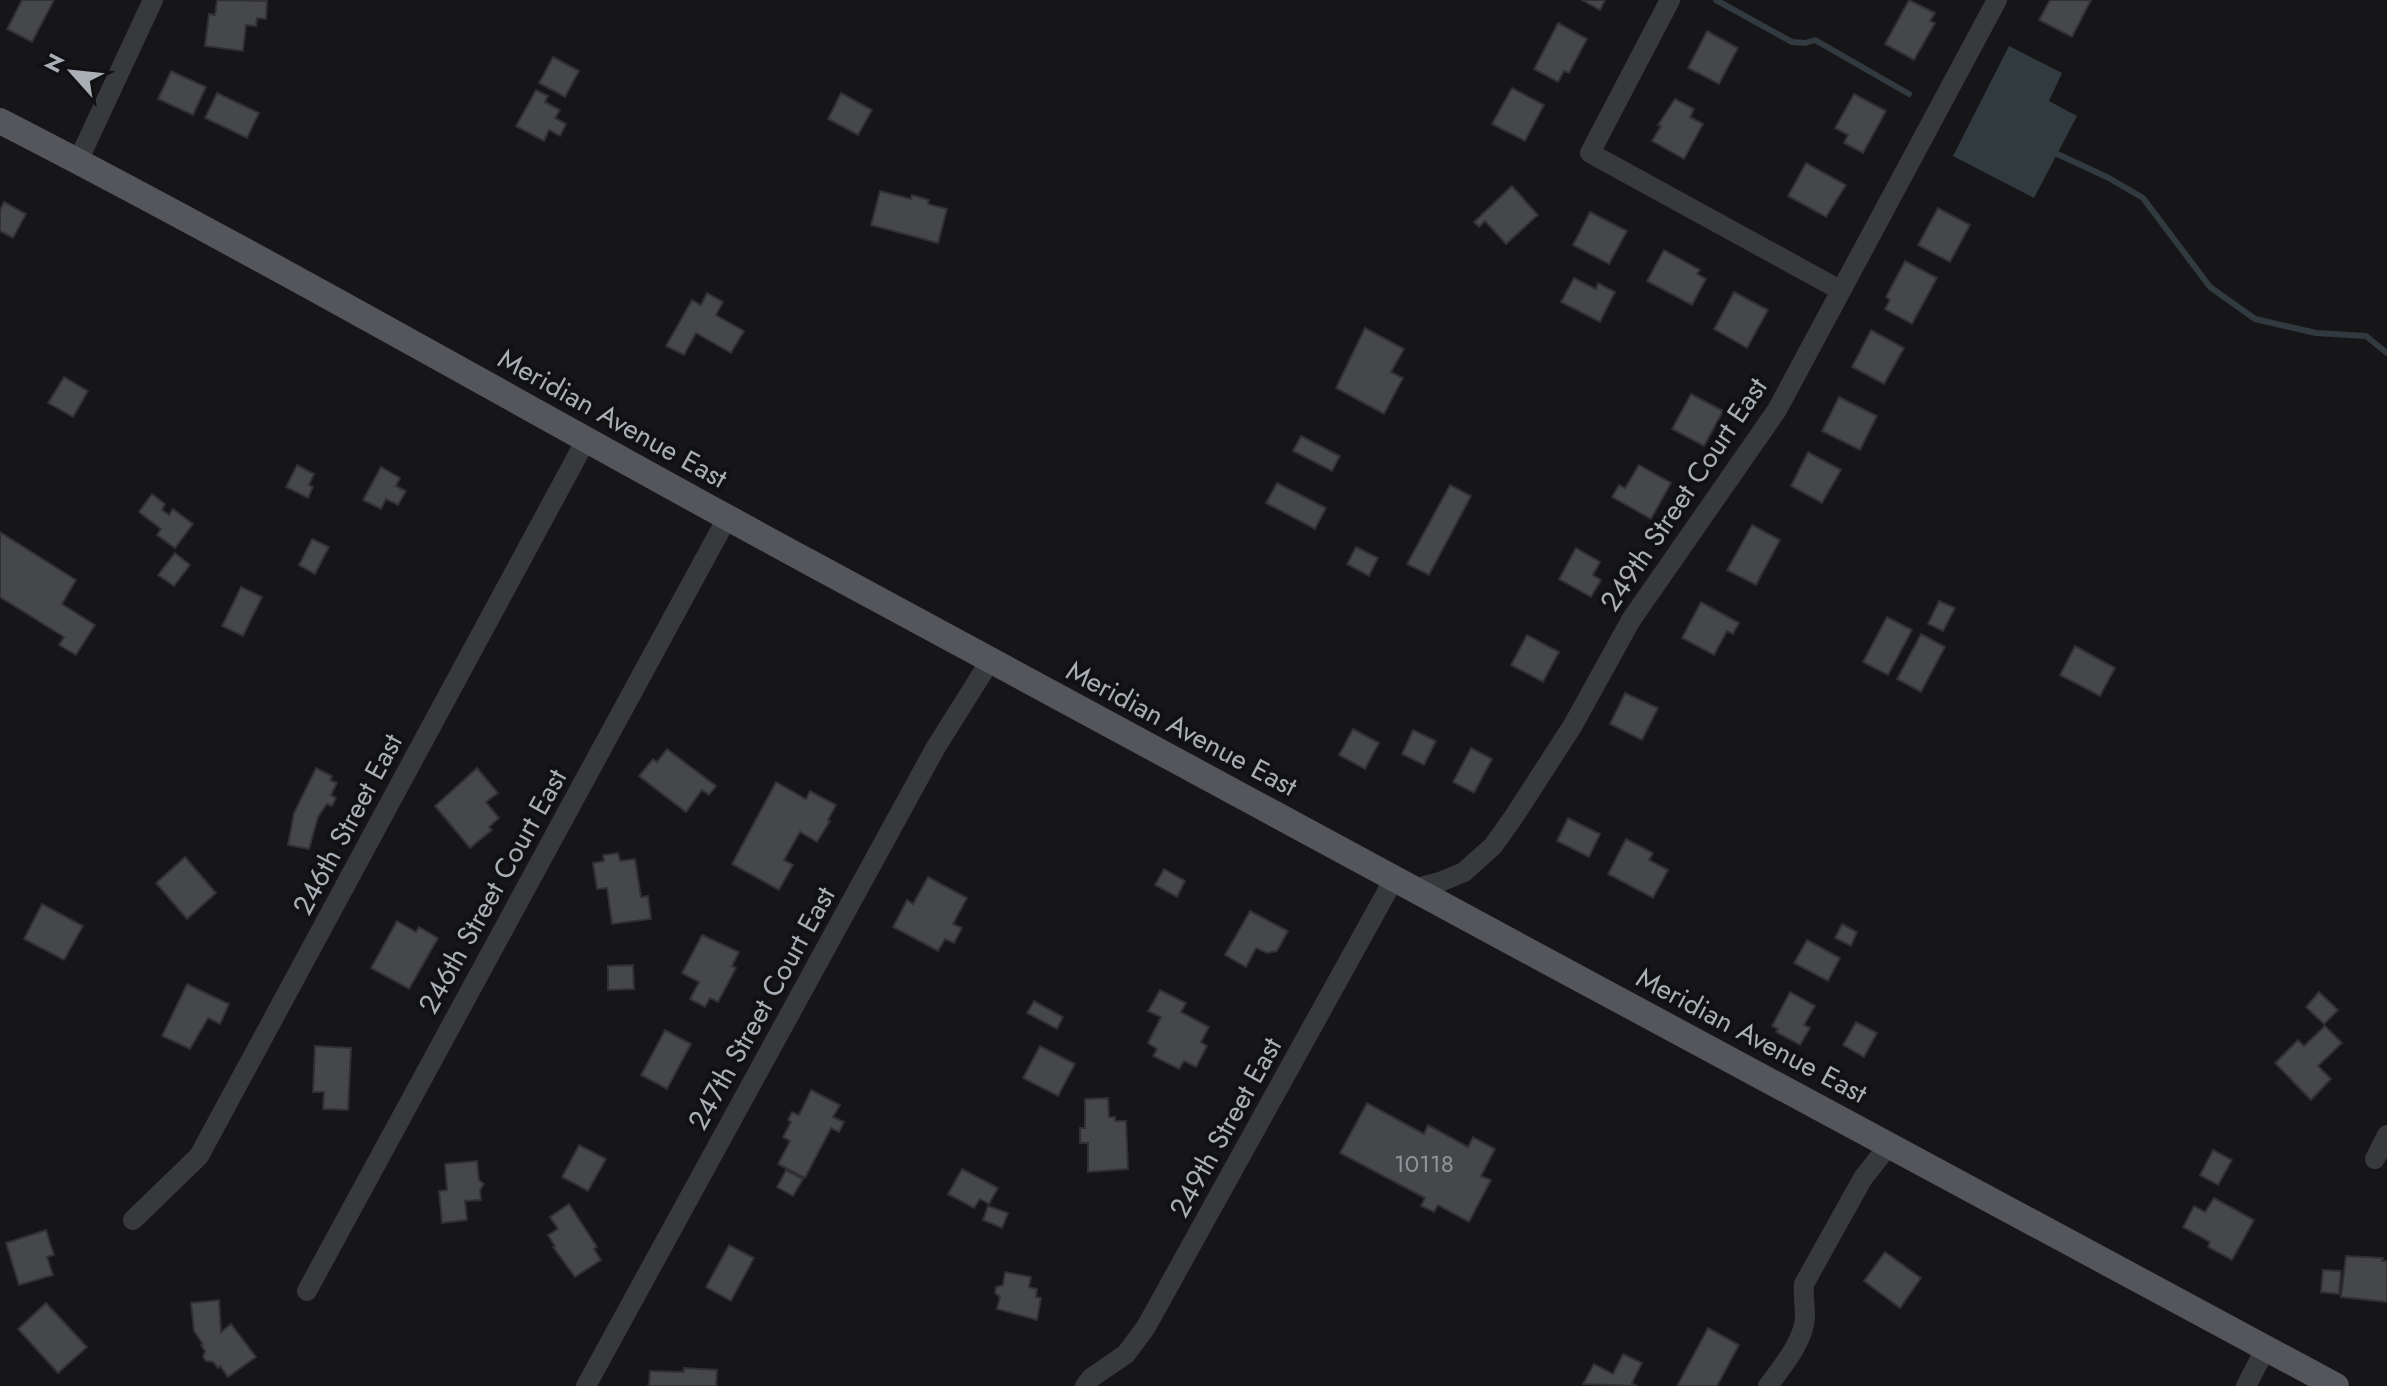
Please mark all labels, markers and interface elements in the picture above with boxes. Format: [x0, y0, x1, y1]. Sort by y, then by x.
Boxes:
north arrow [32, 32, 112, 112]
text: N [36, 48, 72, 78]
street label: Meridian Avenue East [491, 338, 735, 499]
street label: 249th Street Court East [1590, 369, 1777, 619]
street label: Meridian Avenue East [1059, 650, 1305, 807]
street label: 246th Street East [282, 726, 413, 922]
street label: 246th Street Court East [408, 761, 577, 1021]
street label: 247th Street Court East [677, 879, 846, 1137]
street label: Meridian Avenue East [1629, 957, 1875, 1114]
street label: 249th Street East [1159, 1029, 1292, 1225]
house number: 10118 [1394, 1146, 1454, 1181]

